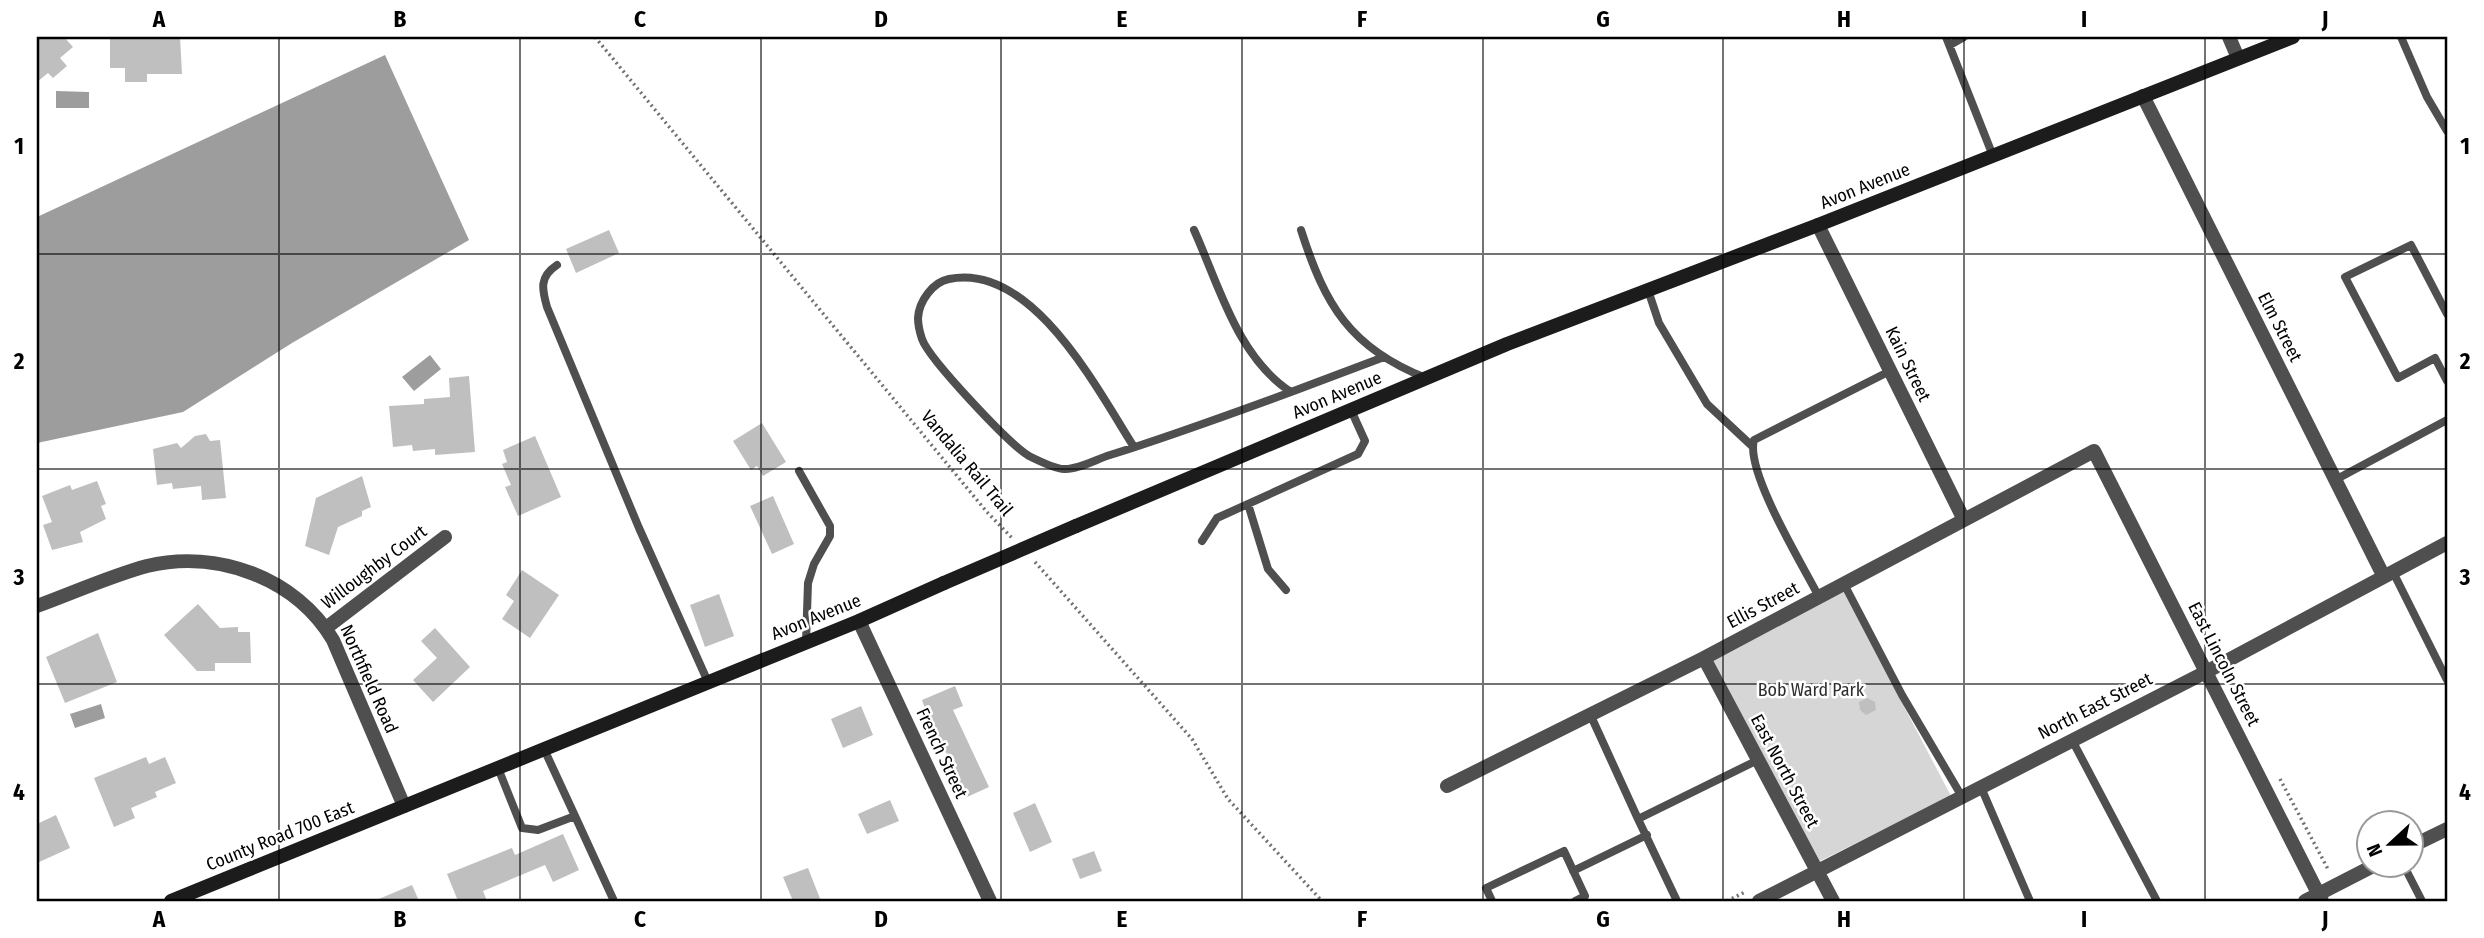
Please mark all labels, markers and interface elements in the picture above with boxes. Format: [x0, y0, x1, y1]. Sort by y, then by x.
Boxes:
text: A [152, 5, 166, 33]
text: B [394, 5, 407, 33]
text: C [634, 5, 646, 33]
text: D [874, 5, 888, 33]
text: E [1117, 5, 1128, 33]
text: F [1357, 5, 1367, 33]
text: G [1596, 5, 1610, 33]
text: H [1837, 5, 1851, 33]
text: I [2081, 5, 2087, 33]
text: J [2321, 5, 2328, 33]
text: 1 [14, 132, 24, 160]
text: 1 [2460, 132, 2470, 160]
street label: Avon Avenue [1817, 158, 1913, 214]
street label: Elm Street [2253, 288, 2307, 366]
street label: Kain Street [1880, 323, 1936, 405]
text: 2 [13, 347, 25, 375]
text: 2 [2459, 347, 2471, 375]
street label: Avon Avenue [1289, 366, 1385, 424]
street label: Vandalia Rail Trail [916, 406, 1018, 520]
street label: Willoughby Court [317, 520, 431, 614]
text: 3 [13, 563, 25, 591]
text: 3 [2459, 563, 2471, 591]
street label: Ellis Street [1723, 577, 1803, 633]
street label: Avon Avenue [768, 589, 864, 645]
street label: East Lincoln Street [2183, 598, 2265, 730]
street label: Northfield Road [335, 621, 403, 737]
street label: North East Street [2034, 668, 2156, 744]
park label: Bob Ward Park [1758, 679, 1865, 701]
street label: French Street [912, 704, 973, 802]
street label: East North Street [1746, 711, 1824, 832]
text: 4 [13, 778, 25, 806]
text: 4 [2459, 778, 2471, 806]
street label: County Road 700 East [203, 796, 357, 876]
north arrow [2354, 808, 2424, 878]
text: N [2362, 841, 2387, 860]
text: A [152, 905, 166, 933]
text: B [394, 905, 407, 933]
text: C [634, 905, 646, 933]
text: D [874, 905, 888, 933]
text: E [1117, 905, 1128, 933]
text: F [1357, 905, 1367, 933]
text: G [1596, 905, 1610, 933]
text: H [1837, 905, 1851, 933]
text: I [2081, 905, 2087, 933]
text: J [2321, 905, 2328, 933]

